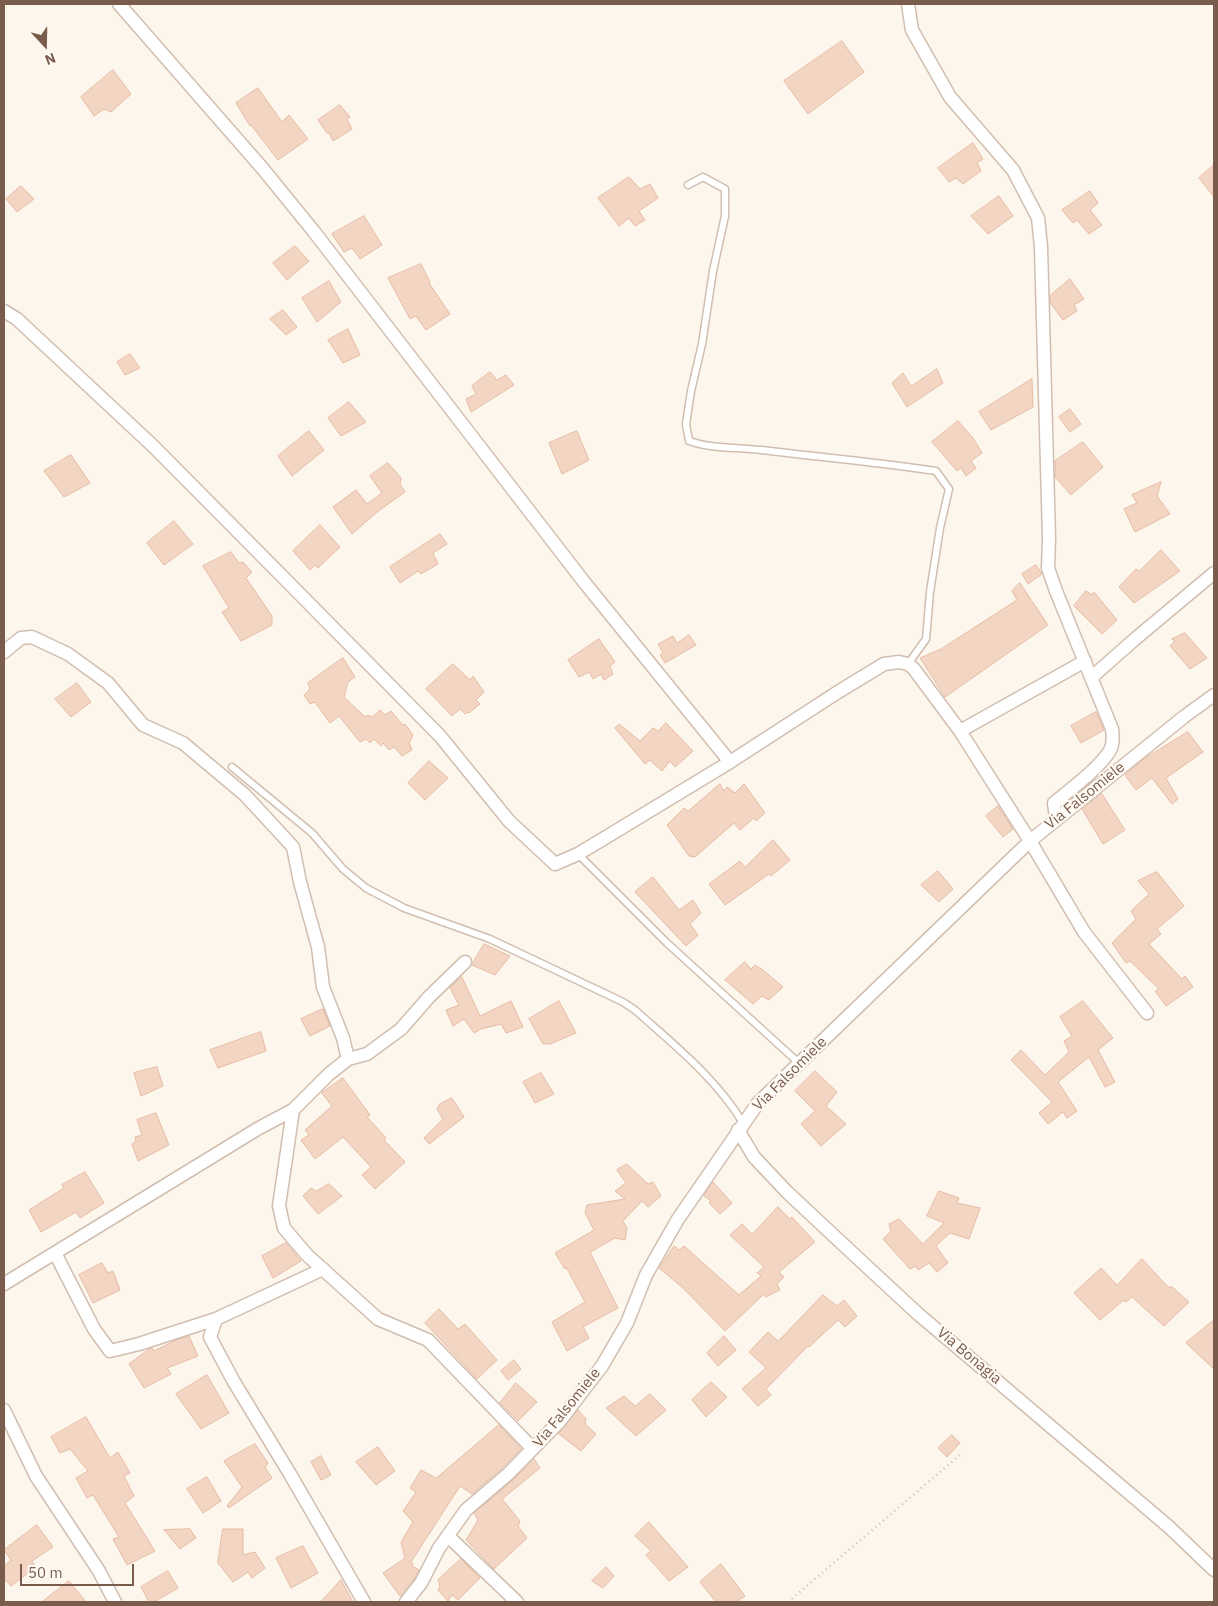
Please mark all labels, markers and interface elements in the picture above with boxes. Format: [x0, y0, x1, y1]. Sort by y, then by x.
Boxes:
north arrow [20, 20, 70, 70]
text: N [42, 49, 58, 69]
street label: Via Falsomiele [1041, 758, 1129, 834]
street label: Via Falsomiele [749, 1033, 831, 1115]
street label: Via Bonagia [933, 1324, 1005, 1388]
street label: Via Falsomiele [529, 1364, 605, 1452]
scale bar [22, 1554, 136, 1586]
text: 50 m [28, 1563, 63, 1582]

